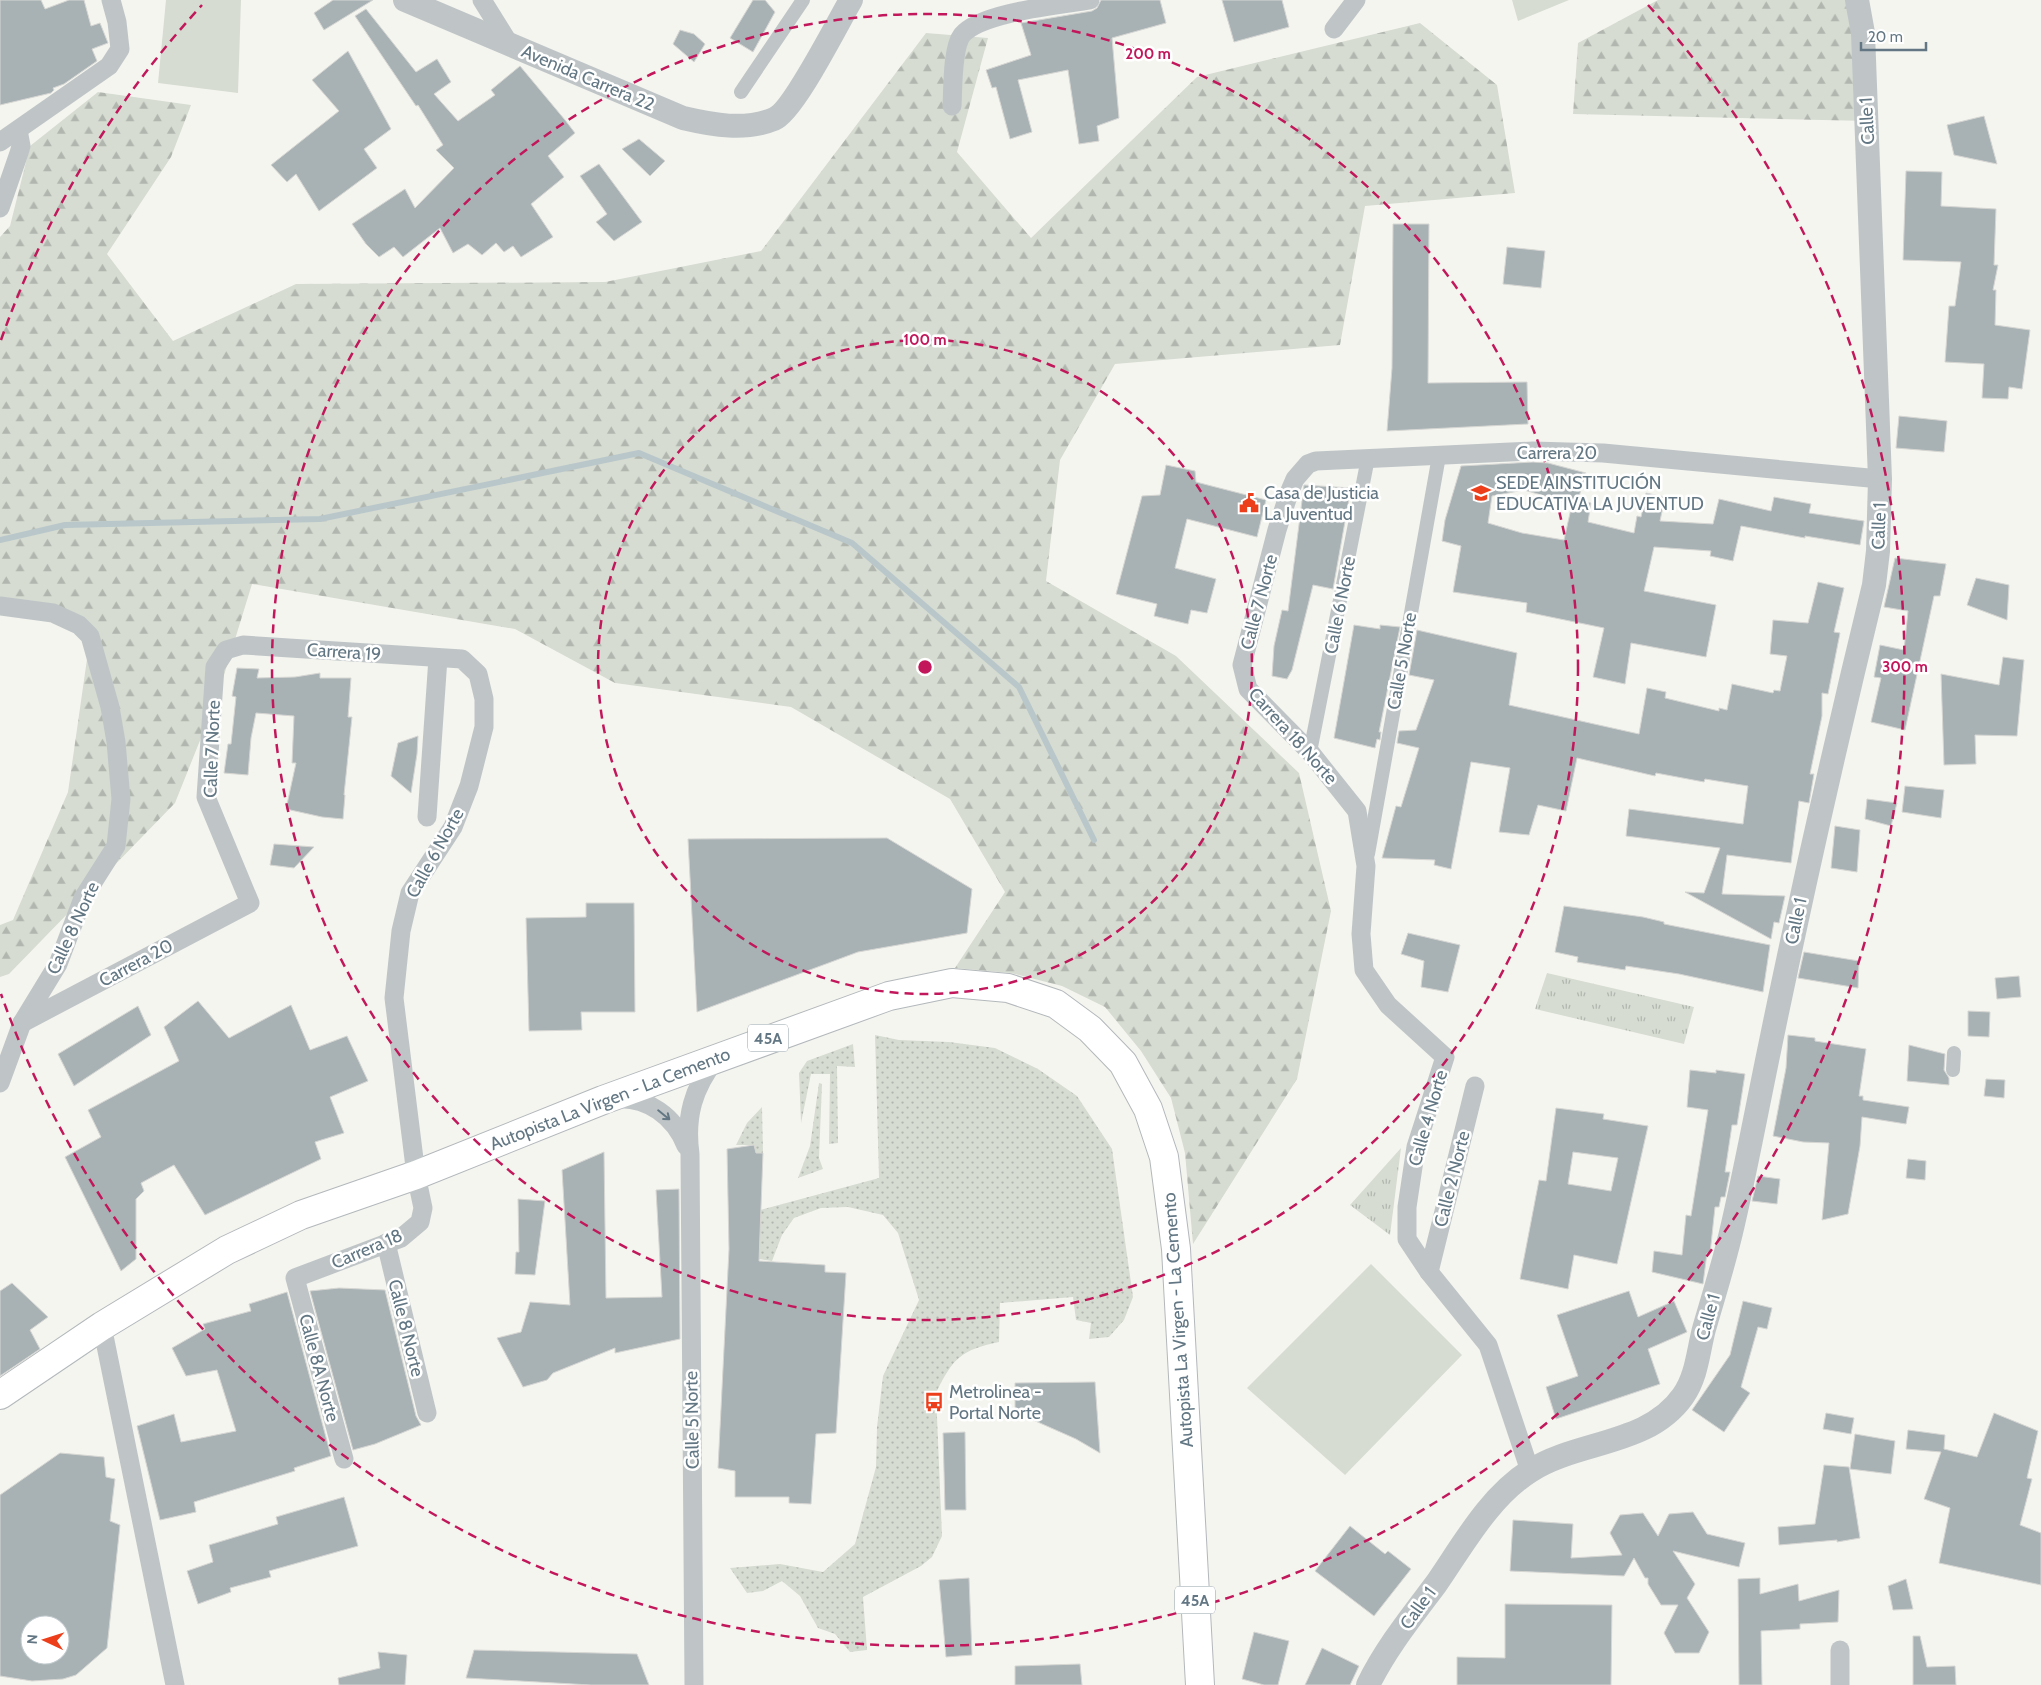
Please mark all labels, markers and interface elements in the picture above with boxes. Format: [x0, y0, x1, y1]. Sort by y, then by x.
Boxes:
scale bar [1861, 20, 1926, 52]
text: 20 m [1868, 28, 1903, 46]
street label: Avenida Carrera 22 [518, 40, 658, 116]
text: 200 m [1125, 45, 1171, 63]
street label: Calle 1 [1855, 97, 1879, 145]
text: 100 m [903, 331, 947, 349]
street label: Carrera 20 [1517, 442, 1597, 464]
place label: SEDE AINSTITUCIÓN EDUCATIVA LA JUVENTUD [1496, 472, 1704, 515]
place label: Casa de Justicia La Juventud [1264, 482, 1379, 525]
school or university icon: SEDE AINSTITUCIÓN EDUCATIVA LA JUVENTUD [1470, 482, 1492, 504]
public building icon: Casa de Justicia La Juventud [1238, 492, 1260, 514]
street label: Calle 1 [1867, 502, 1891, 550]
street label: Calle 7 Norte [1236, 552, 1282, 652]
street label: Calle 6 Norte [1320, 554, 1360, 656]
street label: Calle 5 Norte [1383, 611, 1421, 711]
street label: Carrera 19 [306, 638, 382, 666]
centre of rings [916, 658, 934, 676]
text: 300 m [1882, 658, 1928, 676]
street label: Carrera 18 Norte [1244, 683, 1342, 789]
street label: Calle 7 Norte [199, 700, 225, 798]
street label: Calle 6 Norte [401, 804, 469, 902]
street label: Calle 8 Norte [42, 878, 104, 978]
street label: Calle 1 [1780, 896, 1812, 946]
street label: Carrera 20 [95, 934, 177, 992]
road number: 45A [748, 1024, 788, 1052]
street label: Autopista La Virgen - La Cemento [487, 1043, 733, 1155]
street label: Calle 4 Norte [1404, 1067, 1452, 1169]
one-way arrow [657, 1110, 670, 1121]
street label: Calle 2 Norte [1429, 1129, 1475, 1229]
street label: Autopista La Virgen - La Cemento [1158, 1192, 1198, 1448]
street label: Carrera 18 [328, 1224, 406, 1274]
street label: Calle 8 Norte [383, 1277, 429, 1379]
street label: Calle 1 [1691, 1291, 1725, 1343]
street label: Calle 8A Norte [294, 1312, 344, 1424]
street label: Calle 5 Norte [680, 1371, 704, 1469]
place label: Metrolinea - Portal Norte [949, 1381, 1042, 1424]
bus stop icon: Metrolinea - Portal Norte [923, 1391, 945, 1413]
street label: Calle 1 [1395, 1582, 1441, 1634]
road number: 45A [1175, 1586, 1215, 1614]
north arrow [20, 1615, 70, 1665]
text: N [23, 1634, 41, 1645]

